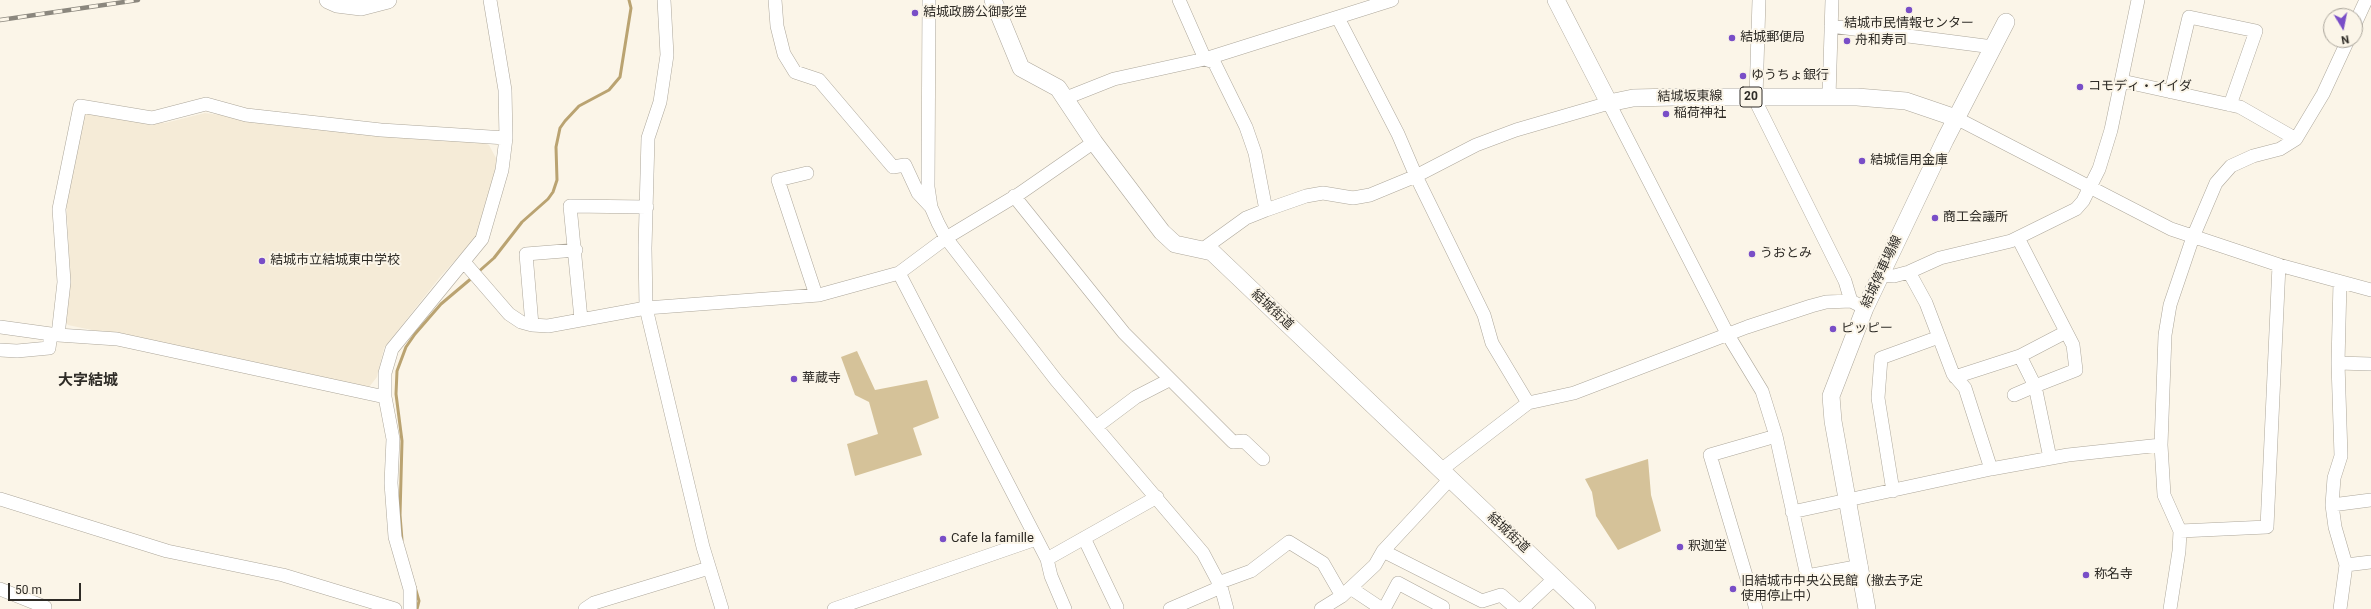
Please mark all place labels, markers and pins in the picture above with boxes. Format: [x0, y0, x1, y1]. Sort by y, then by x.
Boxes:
place label: 結城政勝公御影堂 [923, 5, 1027, 21]
marker: 結城市民情報センター [1904, 5, 1914, 15]
marker: 結城政勝公御影堂 [910, 8, 920, 18]
place label: 結城市民情報センター [1844, 16, 1974, 32]
place label: 結城郵便局 [1740, 30, 1805, 46]
marker: 結城郵便局 [1727, 33, 1737, 43]
place label: 舟和寿司 [1855, 33, 1907, 49]
marker: 舟和寿司 [1842, 36, 1852, 46]
place label: ゆうちょ銀行 [1751, 68, 1829, 84]
marker: ゆうちょ銀行 [1738, 71, 1748, 81]
place label: コモディ・イイダ [2088, 79, 2192, 95]
marker: コモディ・イイダ [2075, 82, 2085, 92]
place label: 稲荷神社 [1674, 106, 1726, 122]
marker: 稲荷神社 [1661, 109, 1671, 119]
place label: 結城信用金庫 [1870, 153, 1948, 169]
marker: 結城信用金庫 [1857, 156, 1867, 166]
place label: 商工会議所 [1943, 210, 2008, 226]
marker: 商工会議所 [1930, 213, 1940, 223]
place label: うおとみ [1760, 246, 1812, 262]
marker: うおとみ [1747, 249, 1757, 259]
place label: 結城市立結城東中学校 [270, 253, 400, 269]
marker: 結城市立結城東中学校 [257, 256, 267, 266]
place label: ピッピー [1841, 321, 1893, 337]
marker: ピッピー [1828, 324, 1838, 334]
place label: 華蔵寺 [802, 371, 841, 387]
marker: 華蔵寺 [789, 374, 799, 384]
place label: Cafe la famille [951, 531, 1034, 547]
marker: Cafe la famille [938, 534, 948, 544]
place label: 釈迦堂 [1688, 539, 1727, 555]
marker: 釈迦堂 [1675, 542, 1685, 552]
place label: 称名寺 [2094, 567, 2133, 583]
marker: 称名寺 [2081, 570, 2091, 580]
place label: 旧結城市中央公民館（撤去予定 使用停止中） [1741, 574, 1923, 605]
marker: 旧結城市中央公民館（撤去予定 使用停止中） [1728, 584, 1738, 594]

